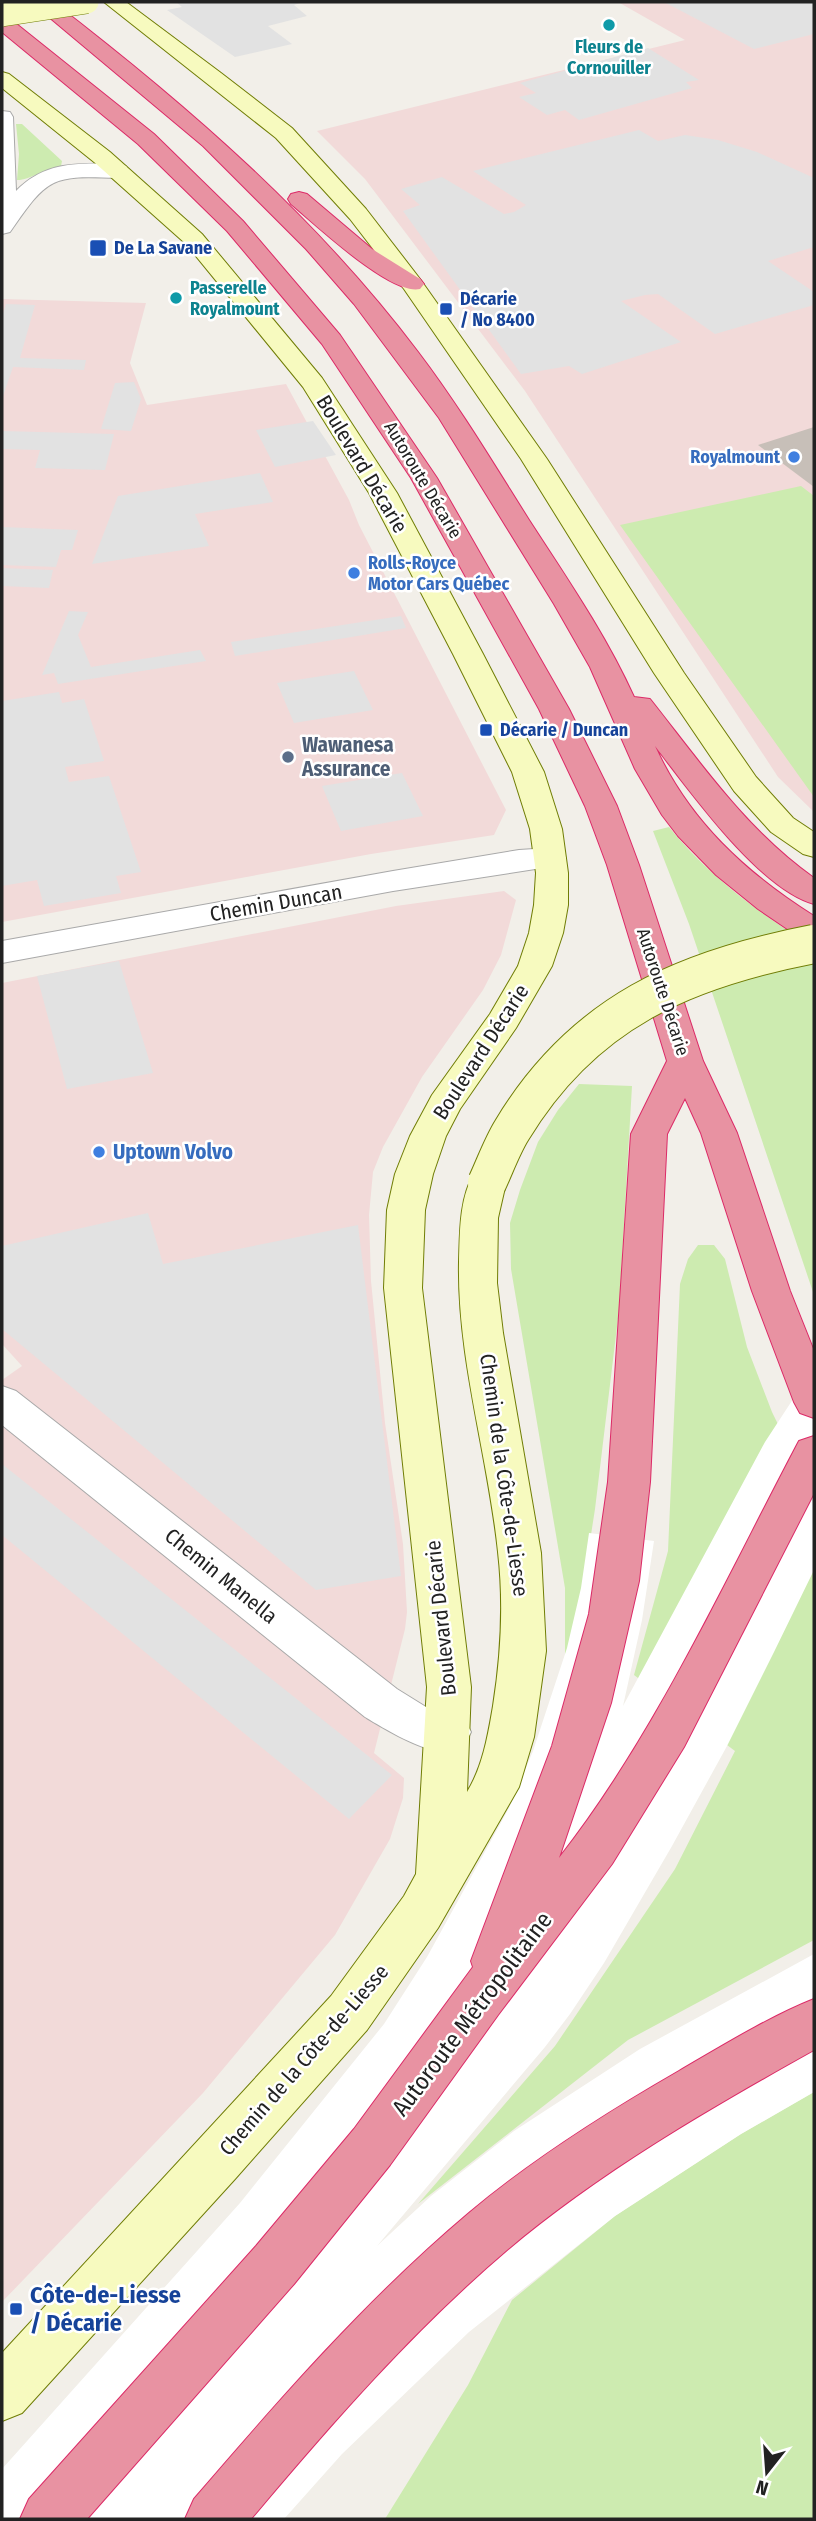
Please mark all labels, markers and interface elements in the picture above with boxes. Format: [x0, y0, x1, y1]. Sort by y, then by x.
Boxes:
marker: Fleurs de Cornouiller [601, 17, 617, 33]
place label: Fleurs de Cornouiller [567, 36, 651, 79]
place label: De La Savane [114, 237, 212, 259]
marker: De La Savane [88, 238, 108, 258]
place label: Passerelle Royalmount [190, 277, 280, 320]
place label: Décarie / No 8400 [460, 288, 535, 331]
marker: Passerelle Royalmount [168, 290, 184, 306]
marker: Décarie / No 8400 [438, 301, 454, 317]
street label: Boulevard Décarie [311, 390, 413, 538]
street label: Autoroute Décarie [379, 417, 467, 543]
place label: Royalmount [690, 446, 781, 468]
marker: Royalmount [786, 449, 802, 465]
place label: Rolls-Royce Motor Cars Québec [368, 552, 509, 595]
marker: Rolls-Royce Motor Cars Québec [346, 565, 362, 581]
place label: Décarie / Duncan [500, 719, 628, 741]
marker: Décarie / Duncan [478, 722, 494, 738]
place label: Wawanesa Assurance [301, 732, 394, 782]
marker: Wawanesa Assurance [280, 749, 296, 765]
street label: Chemin Duncan [208, 879, 344, 927]
street label: Autoroute Décarie [632, 925, 694, 1059]
street label: Boulevard Décarie [428, 979, 534, 1125]
place label: Uptown Volvo [113, 1139, 233, 1165]
marker: Uptown Volvo [91, 1144, 107, 1160]
street label: Chemin de la Côte-de-Liesse [474, 1352, 534, 1598]
street label: Chemin Manella [159, 1523, 283, 1629]
street label: Boulevard Décarie [420, 1539, 462, 1697]
street label: Autoroute Métropolitaine [386, 1907, 558, 2121]
street label: Chemin de la Côte-de-Liesse [214, 1959, 394, 2161]
place label: Côte-de-Liesse / Décarie [30, 2281, 181, 2337]
marker: Côte-de-Liesse / Décarie [8, 2301, 24, 2317]
north arrow [732, 2437, 802, 2507]
text: N [753, 2475, 771, 2500]

